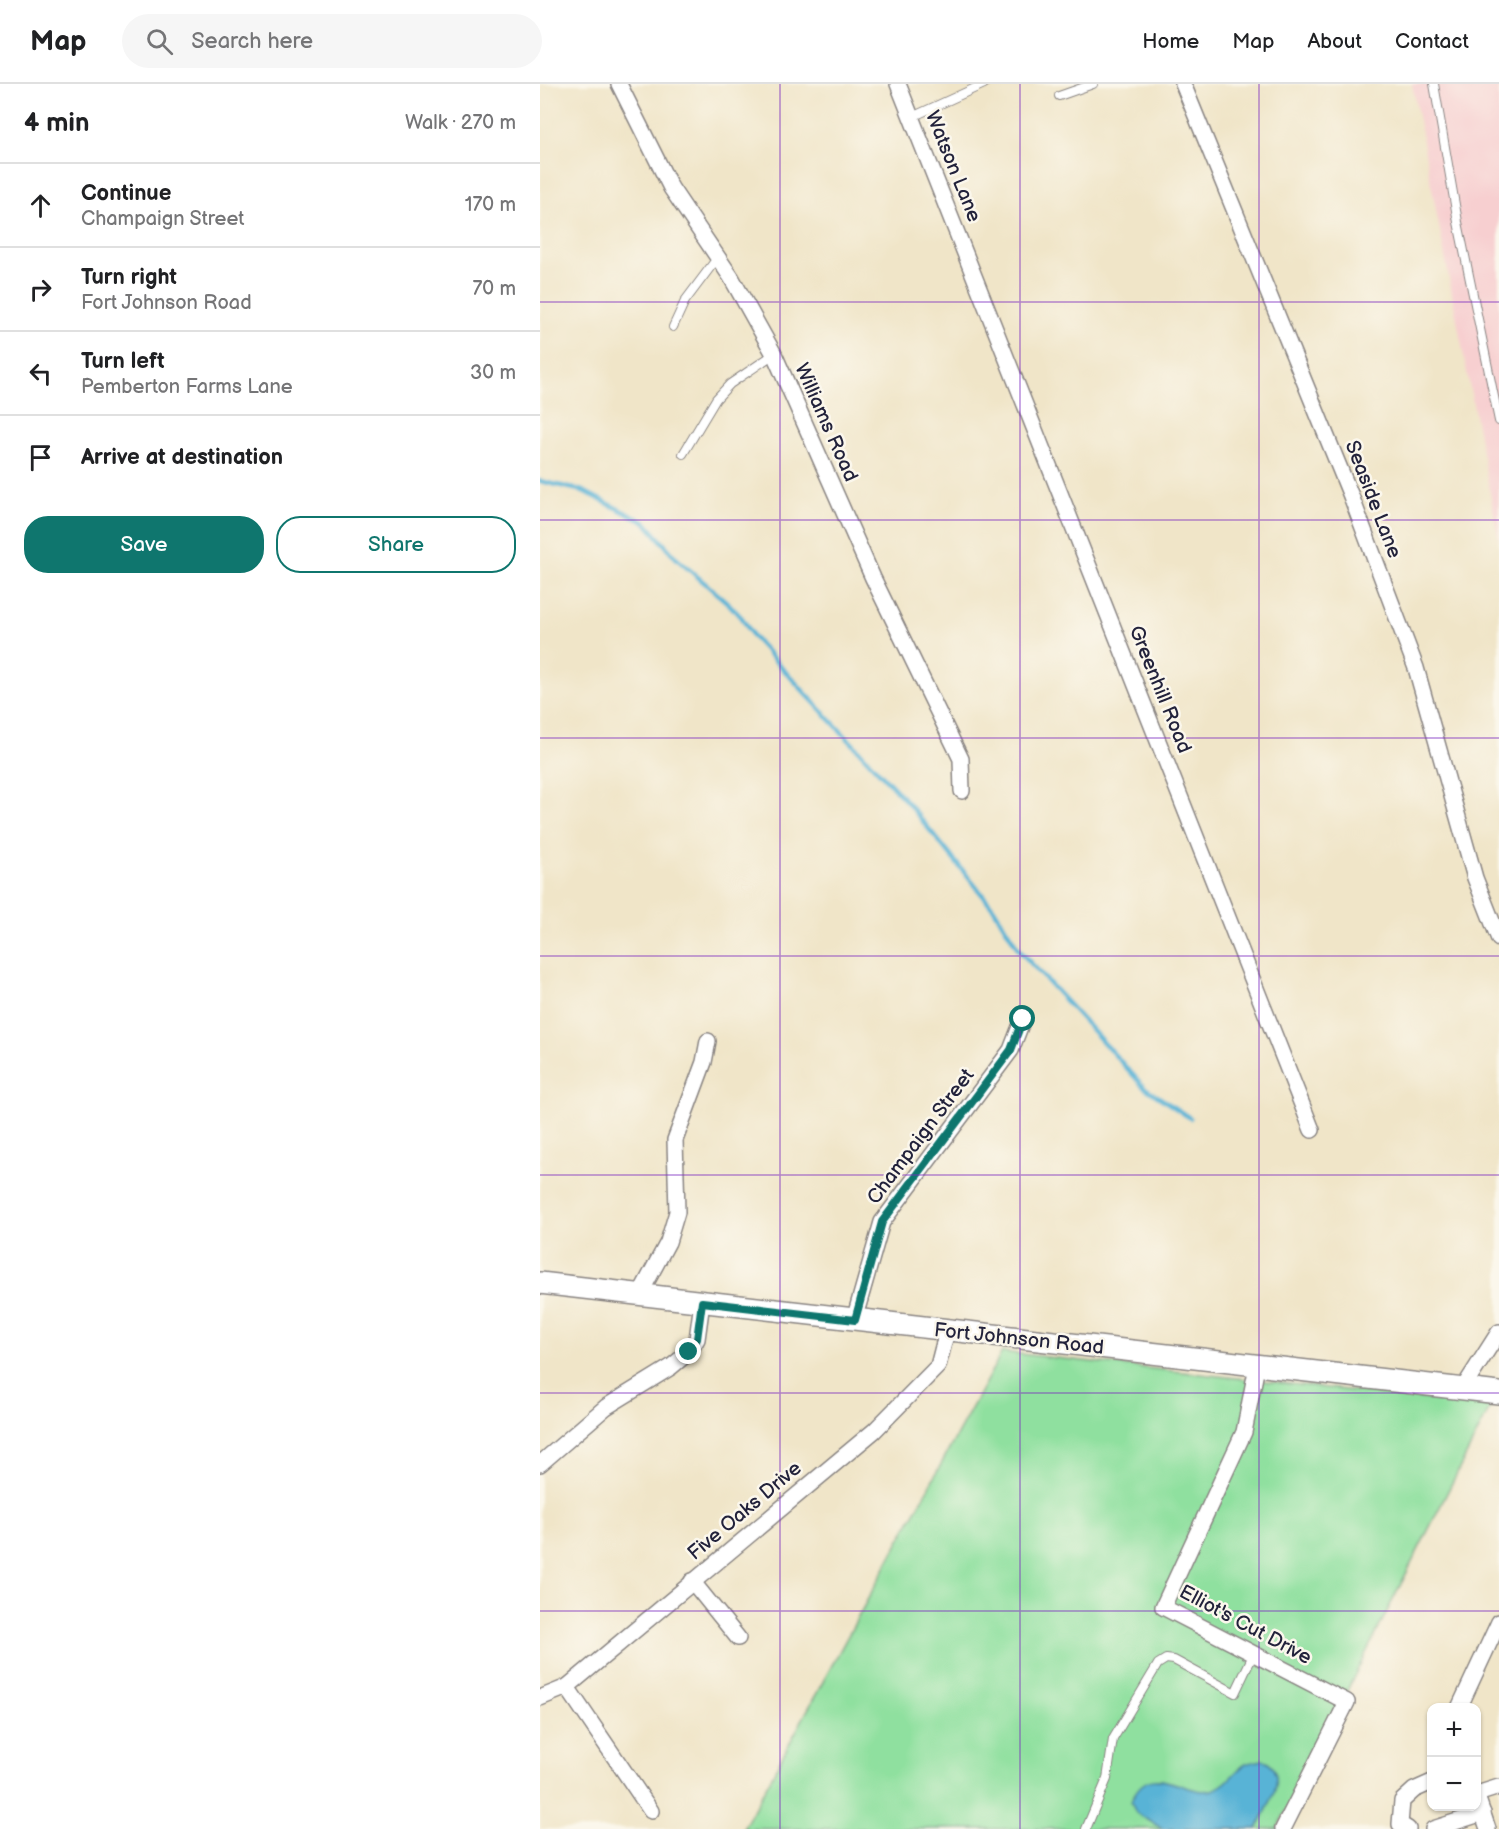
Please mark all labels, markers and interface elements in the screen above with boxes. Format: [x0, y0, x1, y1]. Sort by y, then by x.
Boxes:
search box [122, 14, 542, 68]
text: Map [30, 25, 86, 58]
icon: search [143, 25, 176, 58]
text: Search here [191, 28, 313, 55]
text: Home [1142, 29, 1199, 54]
text: Map [1232, 29, 1274, 54]
text: About [1307, 29, 1362, 54]
text: Contact [1395, 29, 1469, 54]
street label: Watson Lane [920, 107, 986, 226]
text: 4 min [24, 108, 89, 139]
text: Walk · 270 m [405, 111, 516, 135]
text: Continue [81, 180, 171, 207]
icon: ahead [24, 189, 57, 222]
text: 170 m [465, 193, 516, 217]
text: Champaign Street [81, 207, 244, 231]
text: Turn right [81, 264, 177, 291]
icon: right [24, 273, 57, 306]
text: 70 m [472, 277, 516, 301]
text: Fort Johnson Road [81, 291, 252, 315]
text: Turn left [81, 348, 165, 375]
icon: left [24, 357, 57, 390]
street label: Williams Road [789, 359, 863, 485]
text: 30 m [470, 361, 516, 385]
text: Pemberton Farms Lane [81, 375, 293, 399]
street label: Seaside Lane [1340, 437, 1407, 562]
icon: arrive [24, 441, 57, 474]
text: Arrive at destination [81, 444, 283, 471]
button: Save [24, 516, 264, 573]
button: Share [276, 516, 516, 573]
street label: Greenhill Road [1124, 622, 1197, 757]
route start [1009, 1005, 1035, 1031]
street label: Champaign Street [862, 1064, 980, 1209]
street label: Fort Johnson Road [933, 1318, 1105, 1360]
route end [675, 1338, 701, 1364]
street label: Five Oaks Drive [683, 1456, 806, 1565]
street label: Elliot's Cut Drive [1175, 1580, 1316, 1670]
map controls [1427, 1703, 1481, 1811]
button: + [1427, 1703, 1481, 1757]
button: − [1427, 1757, 1481, 1811]

